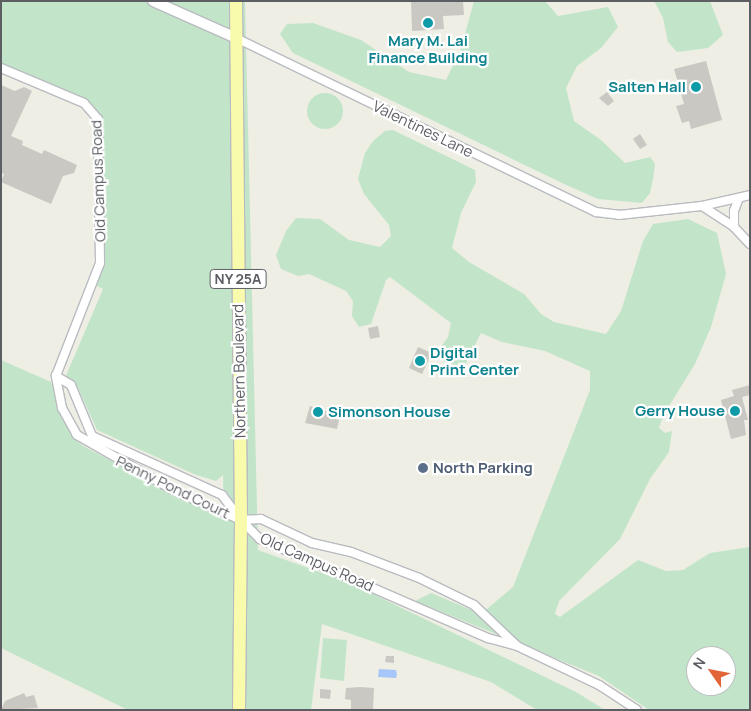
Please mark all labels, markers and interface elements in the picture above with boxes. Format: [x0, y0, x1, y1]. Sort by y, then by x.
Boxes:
marker: Mary M. Lai Finance Building [422, 17, 434, 29]
place label: Mary M. Lai Finance Building [368, 31, 488, 66]
place label: Salten Hall [608, 78, 686, 96]
marker: Salten Hall [690, 81, 702, 93]
street label: Valentines Lane [370, 97, 476, 161]
street label: Old Campus Road [87, 120, 109, 242]
road number: NY 25A [209, 268, 267, 290]
street label: Northern Boulevard [229, 304, 249, 438]
place label: Digital Print Center [430, 343, 519, 378]
marker: Digital Print Center [414, 355, 426, 367]
place label: Gerry House [635, 402, 725, 420]
place label: Simonson House [328, 403, 450, 421]
marker: Gerry House [729, 405, 741, 417]
marker: Simonson House [312, 406, 324, 418]
street label: Penny Pond Court [113, 452, 233, 522]
place label: North Parking [433, 459, 533, 477]
marker: North Parking [417, 462, 429, 474]
street label: Old Campus Road [258, 529, 376, 595]
north arrow [686, 646, 736, 696]
text: N [688, 654, 710, 672]

